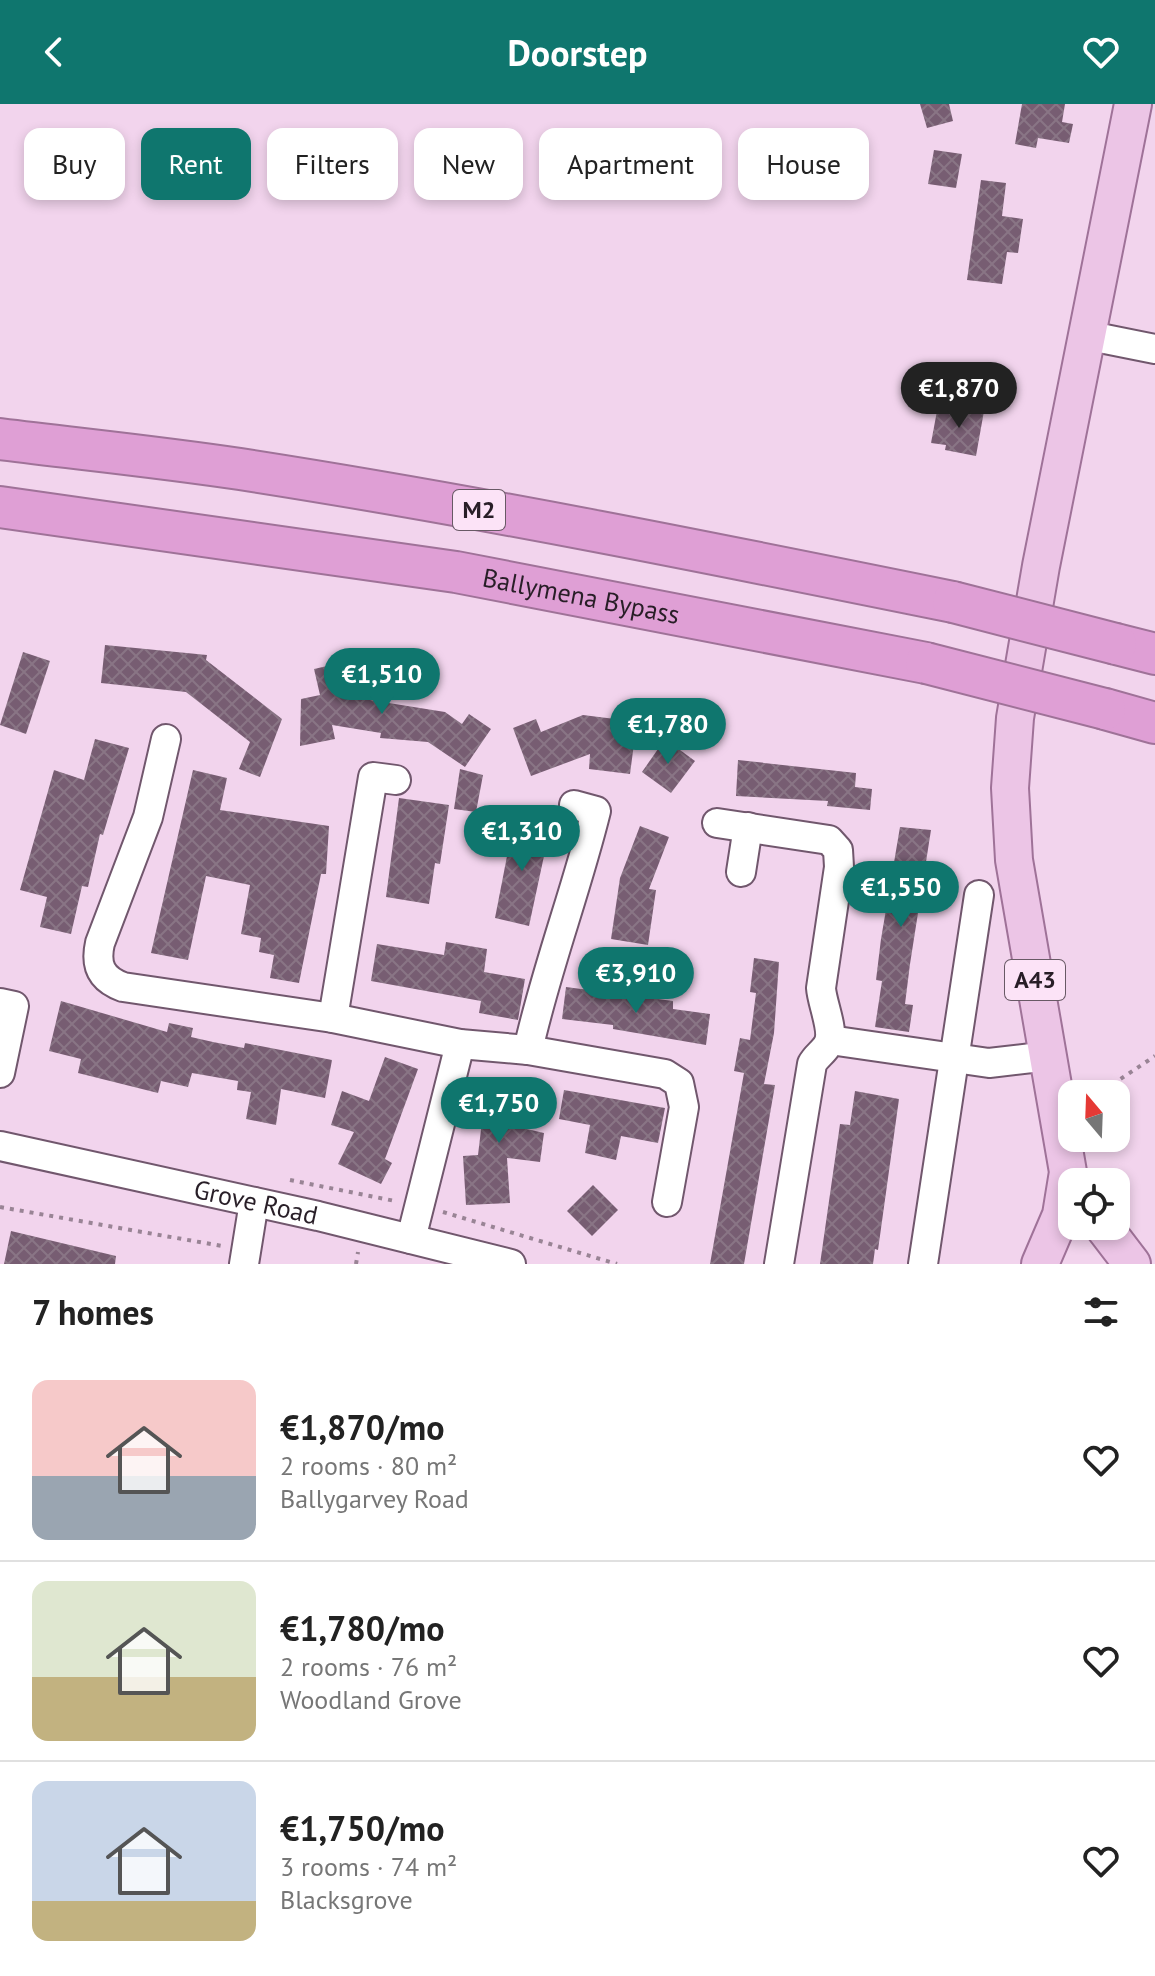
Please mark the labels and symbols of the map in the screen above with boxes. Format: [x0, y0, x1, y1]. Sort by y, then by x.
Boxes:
pin: €1,870 [894, 362, 1024, 430]
road number: M2 [453, 490, 505, 530]
street label: Ballymena Bypass [480, 561, 682, 631]
pin: €1,510 [317, 648, 447, 716]
pin: €1,780 [603, 698, 733, 766]
pin: €1,310 [457, 805, 587, 873]
pin: €1,550 [836, 861, 966, 929]
pin: €3,910 [571, 947, 701, 1015]
road number: A43 [1005, 960, 1065, 1000]
pin: €1,750 [434, 1077, 564, 1145]
north arrow [1058, 1080, 1130, 1152]
street label: Grove Road [191, 1172, 321, 1231]

